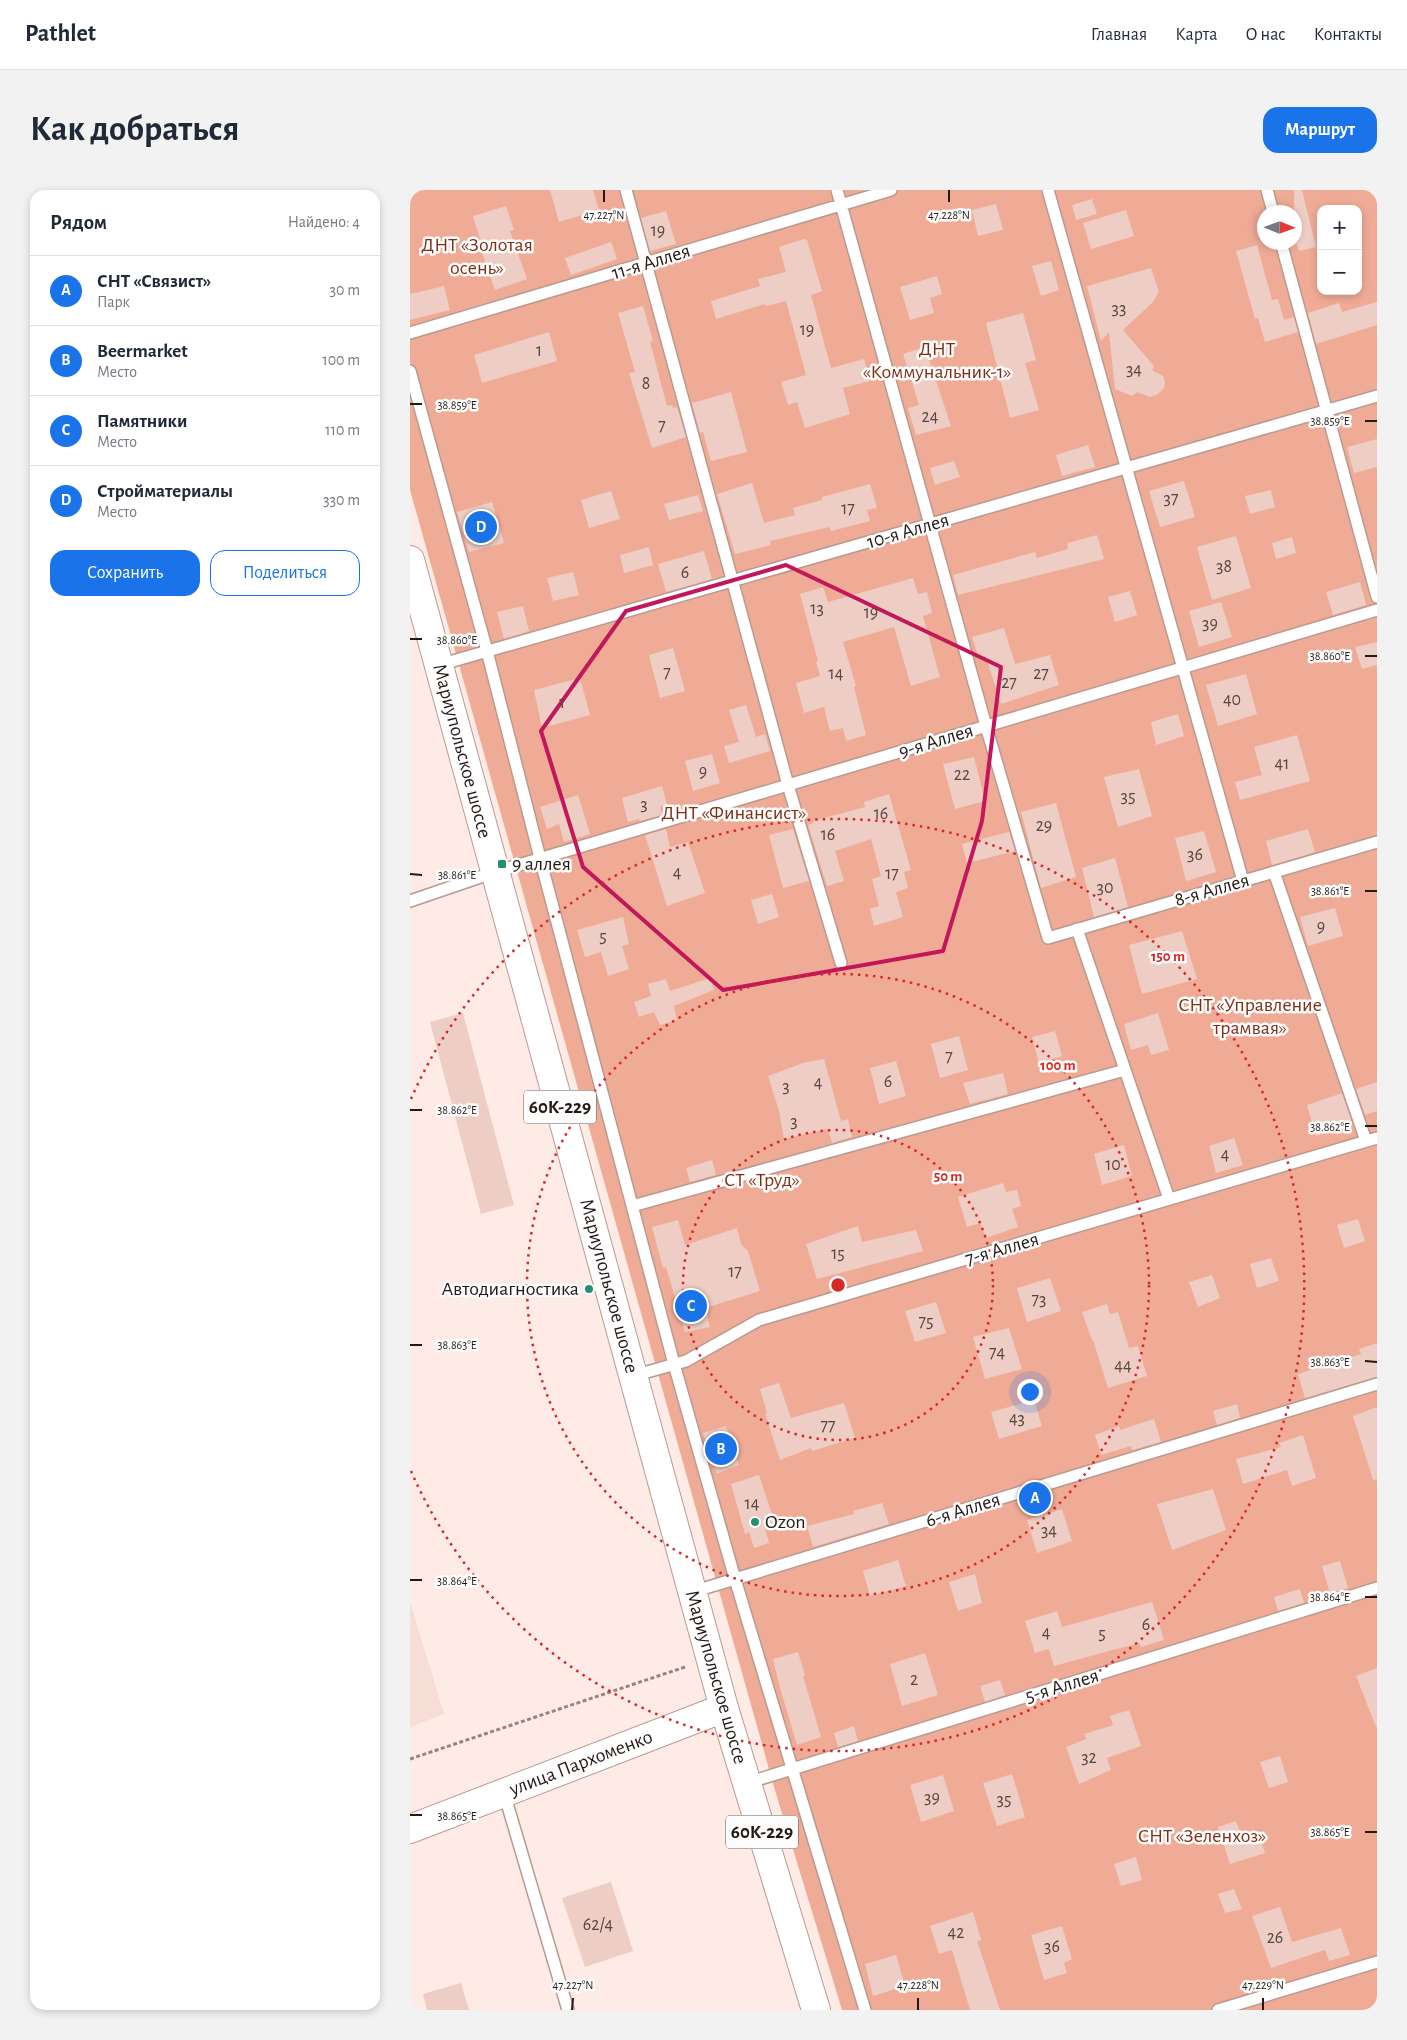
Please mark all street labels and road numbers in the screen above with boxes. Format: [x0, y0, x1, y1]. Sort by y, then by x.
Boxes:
street label: 11-я Аллея [609, 241, 693, 283]
street label: 10-я Аллея [865, 510, 951, 552]
street label: Мариупольское шоссе [429, 662, 495, 840]
street label: 9-я Аллея [896, 720, 976, 762]
street label: 8-я Аллея [1172, 870, 1252, 910]
road number: 60К-229 [524, 1090, 596, 1124]
street label: Мариупольское шоссе [576, 1197, 642, 1375]
street label: 7-я Аллея [963, 1229, 1041, 1269]
street label: 6-я Аллея [923, 1489, 1003, 1531]
street label: Мариупольское шоссе [682, 1588, 750, 1766]
street label: 5-я Аллея [1023, 1665, 1101, 1707]
street label: улица Пархоменко [506, 1727, 655, 1800]
road number: 60К-229 [726, 1815, 798, 1848]

